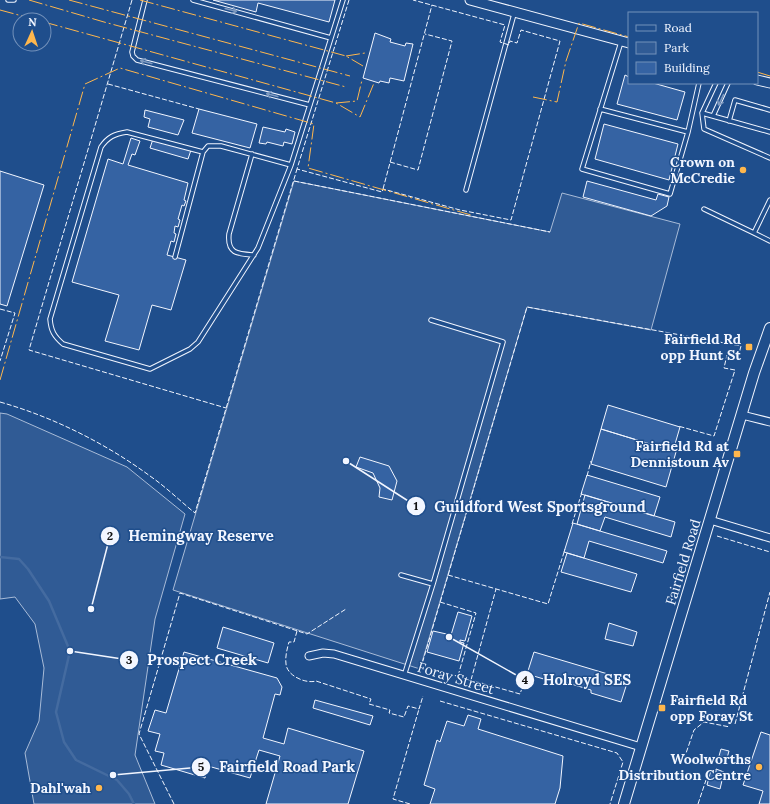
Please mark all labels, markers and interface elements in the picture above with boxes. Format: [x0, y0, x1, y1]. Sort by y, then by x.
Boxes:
one-way arrow [224, 7, 237, 14]
north arrow [12, 12, 52, 52]
legend [628, 12, 758, 84]
text: N [28, 15, 38, 29]
text: Road [664, 20, 692, 35]
text: Park [664, 40, 690, 55]
one-way arrow [140, 58, 153, 65]
text: Building [664, 60, 710, 75]
one-way arrow [266, 91, 279, 98]
one-way arrow [717, 93, 724, 105]
place label: Crown on McCredie [670, 153, 735, 187]
marker: Crown on McCredie [738, 165, 748, 175]
place label: Fairfield Rd opp Hunt St [661, 330, 741, 364]
marker: Fairfield Rd opp Hunt St [744, 342, 754, 352]
place label: Fairfield Rd at Dennistoun Av [630, 437, 729, 471]
marker: Fairfield Rd at Dennistoun Av [732, 449, 742, 459]
callout: Guildford West Sportsground [406, 493, 653, 520]
text: Guildford West Sportsground [434, 497, 646, 516]
text: 1 [414, 498, 419, 513]
street label: Fairfield Road [661, 517, 705, 607]
callout: Hemingway Reserve [100, 522, 282, 549]
text: Hemingway Reserve [128, 526, 274, 545]
text: 2 [107, 528, 113, 543]
callout: Prospect Creek [119, 646, 265, 673]
text: Prospect Creek [147, 650, 257, 669]
text: 3 [126, 652, 133, 667]
street label: Foray Street [415, 658, 497, 698]
callout: Holroyd SES [515, 667, 639, 694]
text: Holroyd SES [543, 670, 631, 689]
text: 4 [522, 672, 529, 687]
place label: Fairfield Rd opp Foray St [670, 691, 753, 725]
marker: Fairfield Rd opp Foray St [657, 703, 667, 713]
place label: Woolworths Distribution Centre [619, 750, 751, 784]
callout: Fairfield Road Park [191, 754, 363, 781]
text: Fairfield Road Park [219, 757, 355, 776]
text: 5 [198, 759, 205, 774]
marker: Woolworths Distribution Centre [754, 762, 764, 772]
place label: Dahl'wah [30, 779, 91, 797]
marker: Dahl'wah [94, 783, 104, 793]

